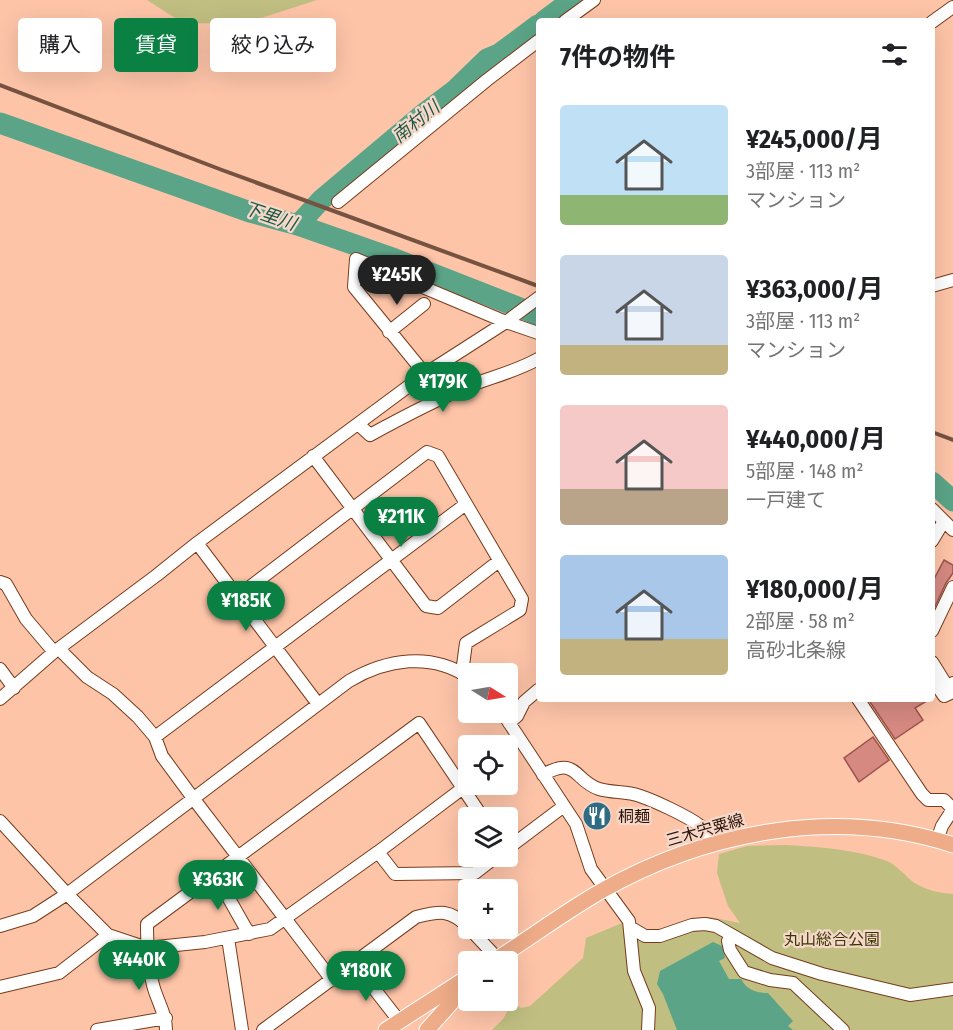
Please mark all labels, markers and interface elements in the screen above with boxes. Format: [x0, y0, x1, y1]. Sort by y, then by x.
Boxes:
chip: 購入 [18, 18, 102, 72]
chip: 賃貸 [114, 18, 198, 72]
chip: 絞り込み [210, 18, 336, 72]
icon: filters [878, 38, 911, 71]
text: 7件の物件 [560, 42, 675, 73]
water label: 南村川 [388, 95, 445, 148]
text: ¥245,000/月 [746, 124, 883, 155]
icon: home [608, 129, 680, 201]
text: 3部屋 · 113 m² [746, 159, 860, 183]
text: マンション [746, 188, 846, 212]
water label: 下里川 [241, 197, 301, 236]
pin: ¥245K [355, 255, 439, 306]
text: ¥245K [372, 262, 422, 286]
text: ¥363,000/月 [746, 274, 883, 305]
icon: home [608, 279, 680, 351]
text: 3部屋 · 113 m² [746, 309, 860, 333]
text: マンション [746, 338, 846, 362]
pin: ¥179K [401, 362, 485, 413]
text: ¥179K [419, 369, 467, 393]
text: ¥440,000/月 [746, 424, 886, 455]
icon: home [608, 429, 680, 501]
text: 5部屋 · 148 m² [746, 459, 864, 483]
text: 一戸建て [746, 488, 826, 512]
pin: ¥211K [359, 497, 443, 548]
text: ¥211K [377, 504, 425, 528]
text: ¥180,000/月 [746, 574, 884, 605]
icon: home [608, 579, 680, 651]
pin: ¥185K [204, 581, 288, 632]
text: ¥185K [221, 588, 271, 612]
text: 2部屋 · 58 m² [746, 609, 855, 633]
text: 高砂北条線 [746, 638, 846, 662]
north arrow [458, 663, 518, 723]
map controls [458, 663, 518, 1011]
button: locate [458, 735, 518, 795]
restaurant icon: 桐麺 [581, 800, 613, 832]
button: layers [458, 807, 518, 867]
place label: 桐麺 [618, 807, 650, 826]
street label: 三木宍粟線 [664, 810, 746, 850]
pin: ¥363K [176, 860, 260, 911]
text: ¥363K [193, 867, 243, 891]
button: + [458, 879, 518, 939]
park label: 丸山総合公園 [784, 930, 880, 949]
pin: ¥440K [97, 940, 181, 991]
text: ¥440K [112, 947, 166, 971]
pin: ¥180K [324, 951, 408, 1002]
button: − [458, 951, 518, 1011]
text: ¥180K [340, 958, 392, 982]

